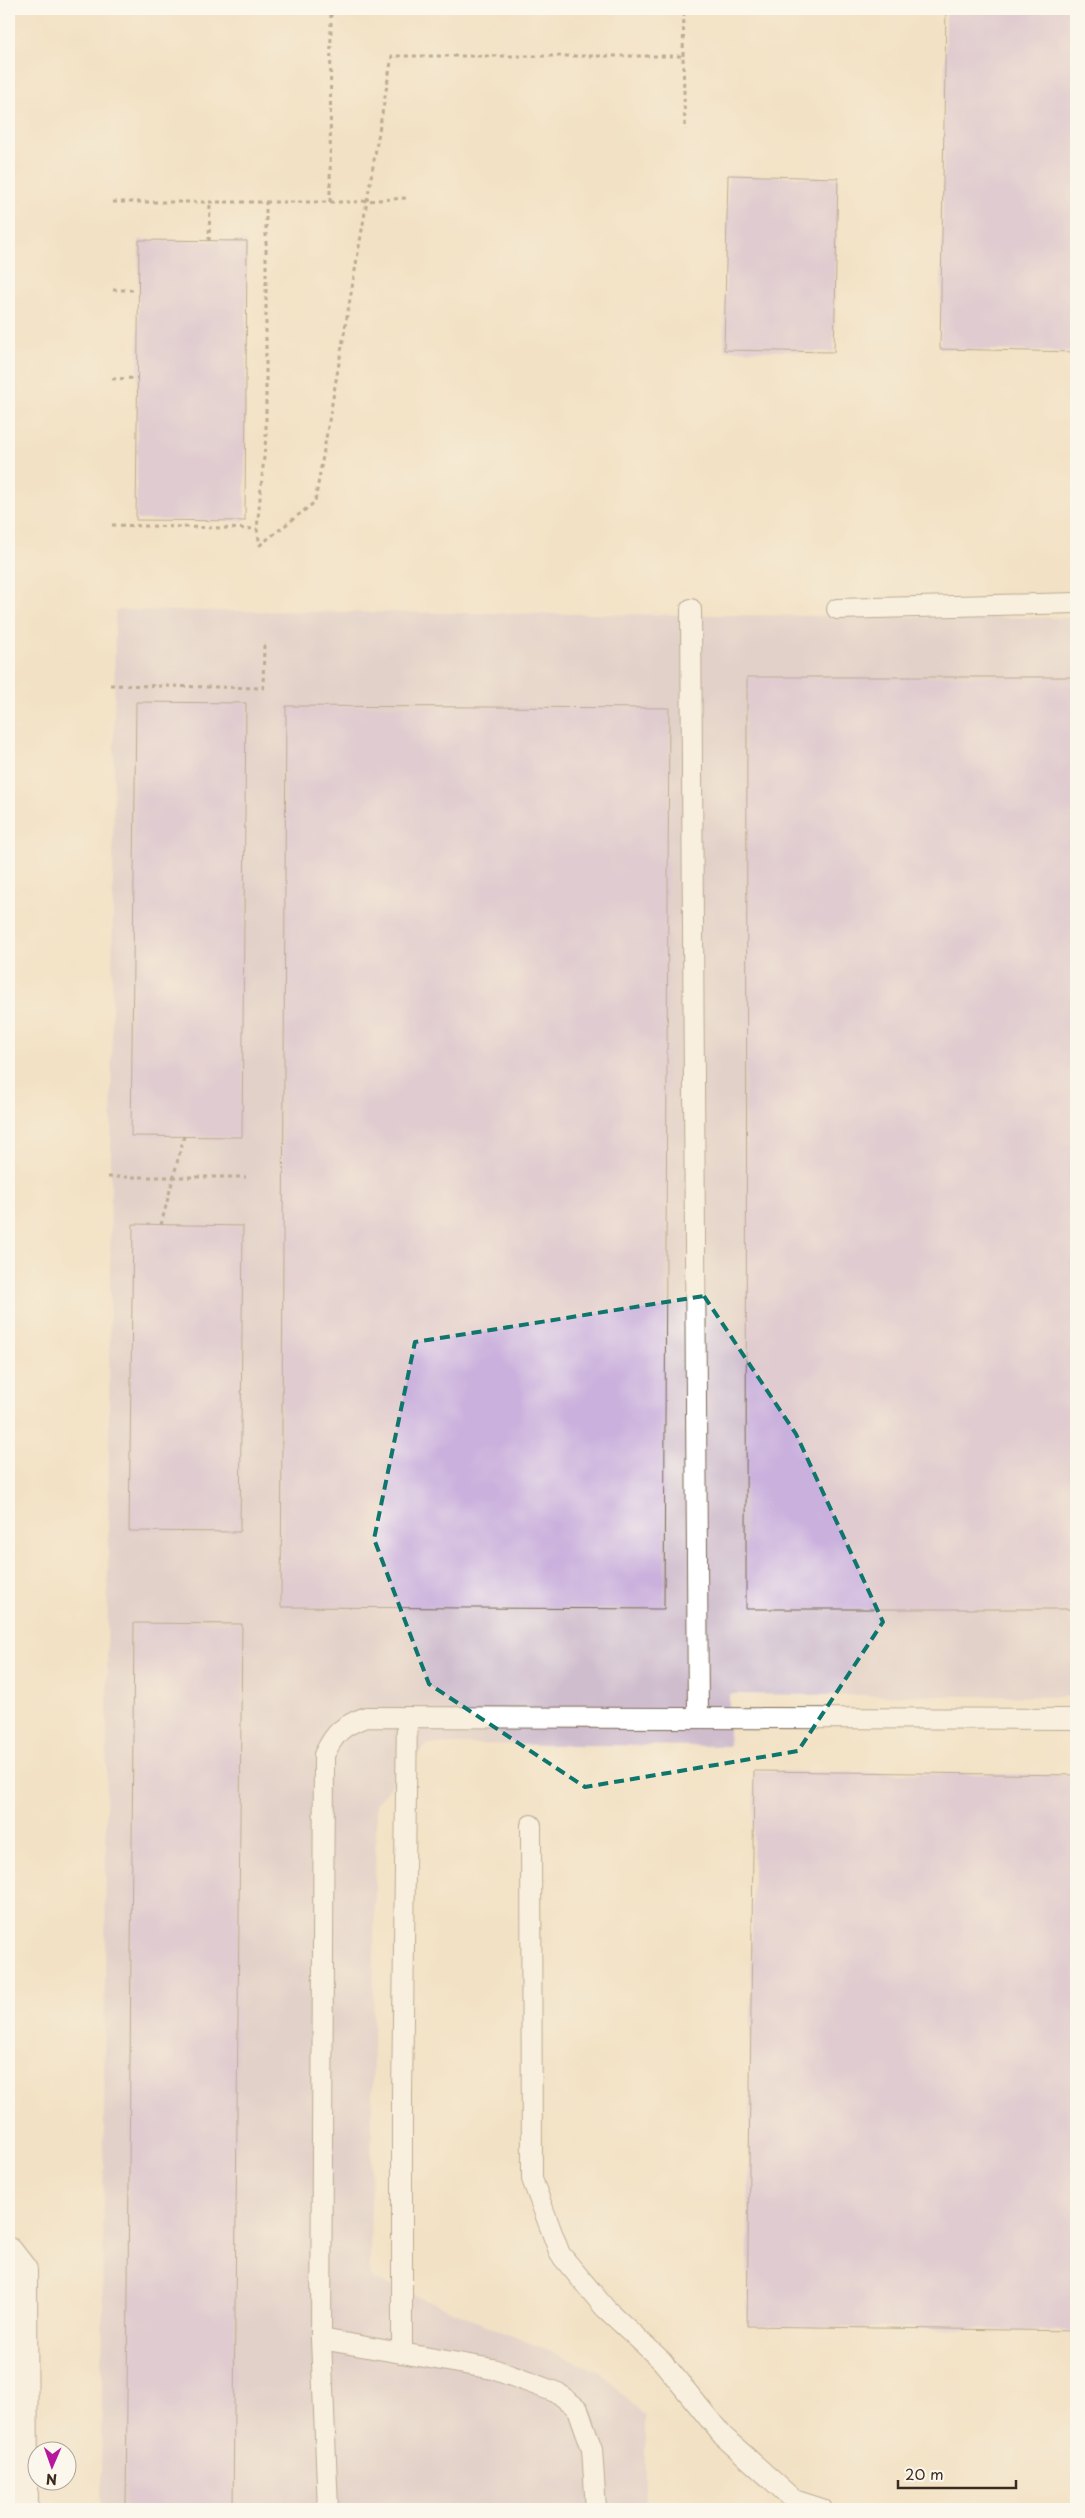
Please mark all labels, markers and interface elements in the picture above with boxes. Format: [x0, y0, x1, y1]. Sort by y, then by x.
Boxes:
north arrow [28, 2440, 78, 2490]
scale bar [898, 2458, 1015, 2490]
text: 20 m [905, 2462, 944, 2485]
text: N [46, 2469, 57, 2490]

